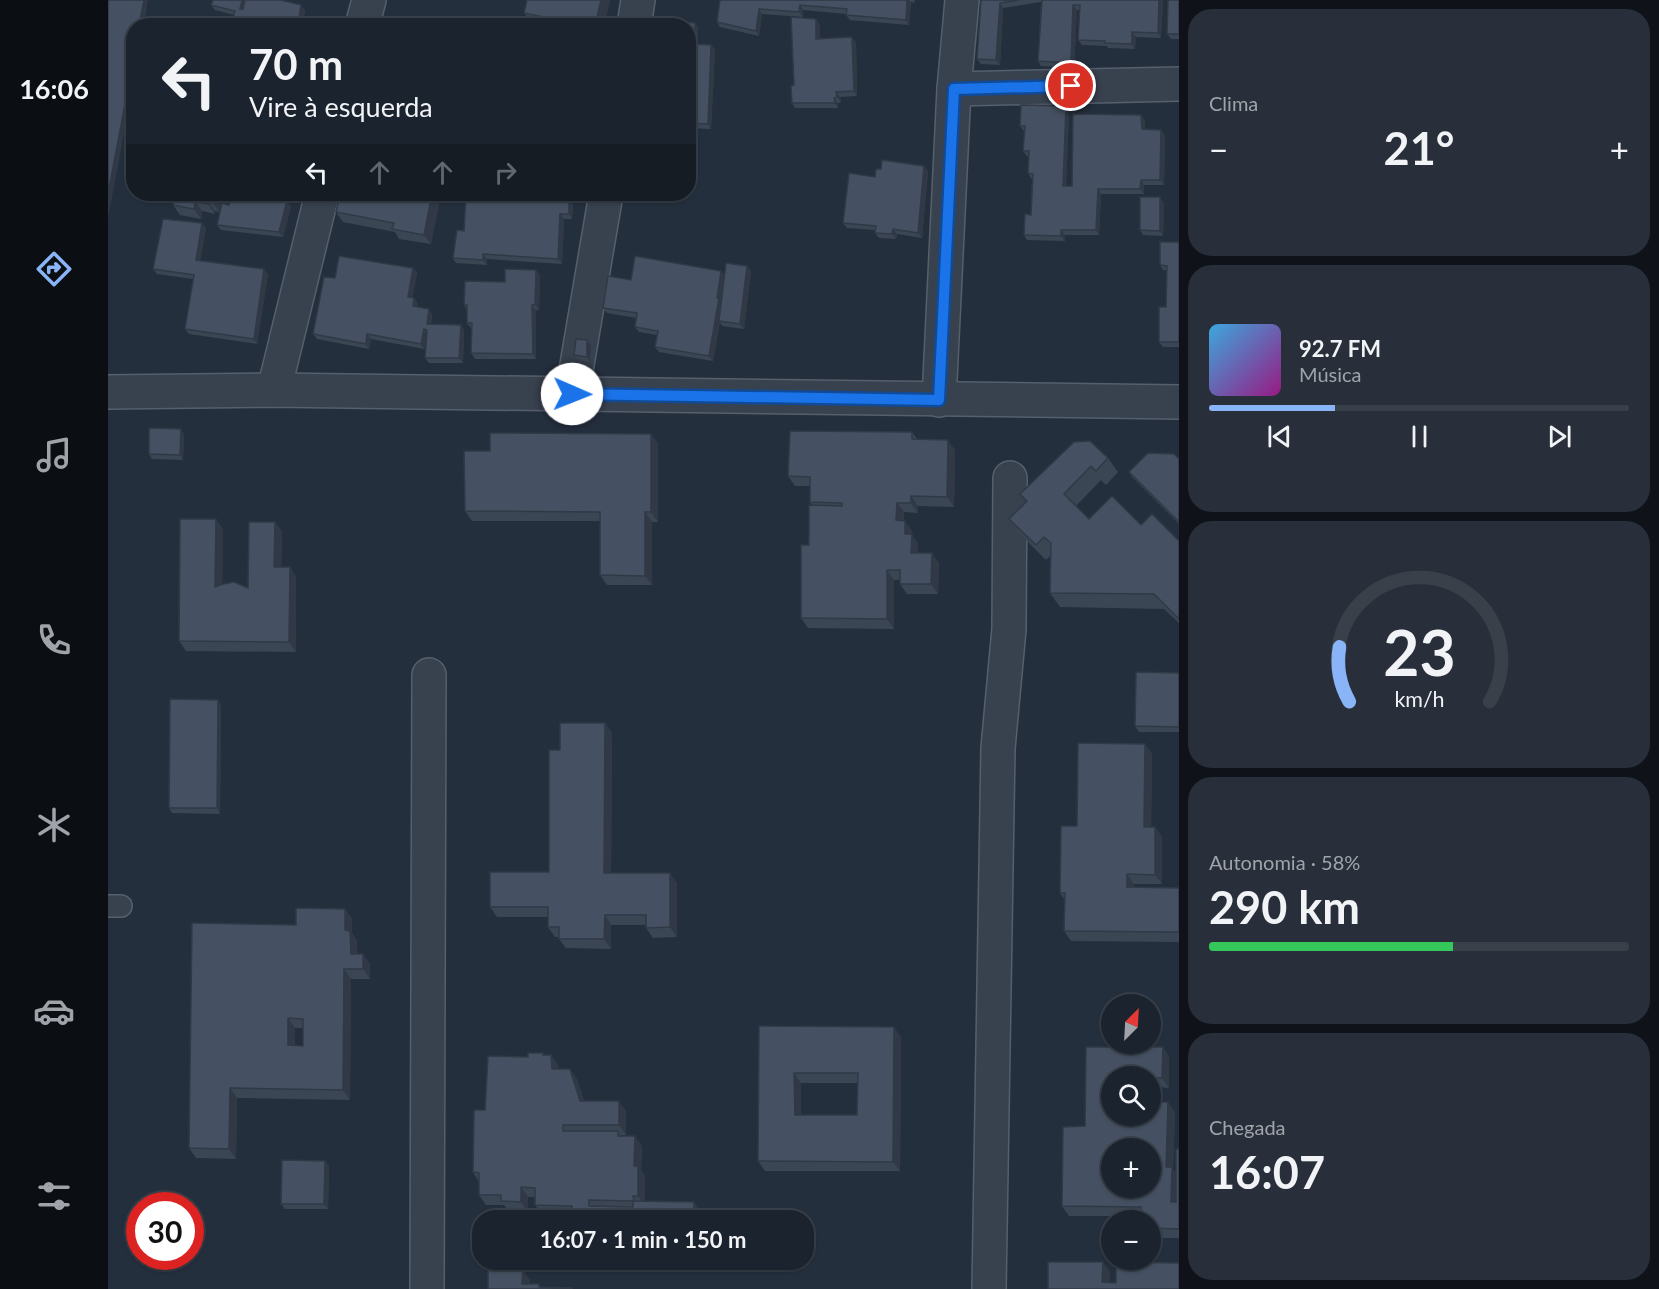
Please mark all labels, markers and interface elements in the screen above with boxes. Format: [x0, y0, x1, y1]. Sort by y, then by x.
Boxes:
text: 70 m [249, 39, 343, 89]
icon: left [150, 42, 228, 120]
pin [1045, 60, 1096, 111]
icon: arrive [1054, 69, 1087, 102]
text: 16:06 [19, 72, 89, 105]
text: Vire à esquerda [249, 90, 433, 123]
text: Clima [1209, 91, 1258, 115]
text: 21° [1384, 121, 1454, 175]
text: − [1209, 129, 1228, 169]
text: + [1610, 129, 1629, 169]
icon: left [300, 156, 333, 189]
icon: ahead [363, 156, 396, 189]
icon: ahead [426, 156, 459, 189]
icon: right [489, 156, 522, 189]
icon: directions [33, 248, 75, 290]
text: 92.7 FM [1299, 335, 1381, 362]
position arrow [540, 362, 604, 426]
text: Música [1299, 362, 1362, 386]
icon: previous [1263, 420, 1296, 453]
icon: pause [1403, 420, 1436, 453]
icon: next [1543, 420, 1576, 453]
icon: music [33, 434, 75, 476]
text: 23 [1383, 614, 1455, 689]
icon: phone [33, 619, 75, 661]
text: km/h [1394, 686, 1444, 712]
icon: climate [33, 804, 75, 846]
text: Autonomia · 58% [1209, 850, 1360, 874]
text: 290 km [1209, 880, 1360, 934]
icon: car [33, 990, 75, 1032]
north arrow [1101, 994, 1161, 1054]
map controls [1101, 994, 1161, 1270]
button: search [1101, 1066, 1161, 1126]
text: Chegada [1209, 1115, 1286, 1139]
button: + [1101, 1138, 1161, 1198]
text: 16:07 [1209, 1145, 1325, 1199]
icon: filters [33, 1175, 75, 1217]
speed limit sign: 30 [126, 1192, 204, 1270]
button: − [1101, 1210, 1161, 1270]
text: 16:07 · 1 min · 150 m [540, 1226, 746, 1253]

